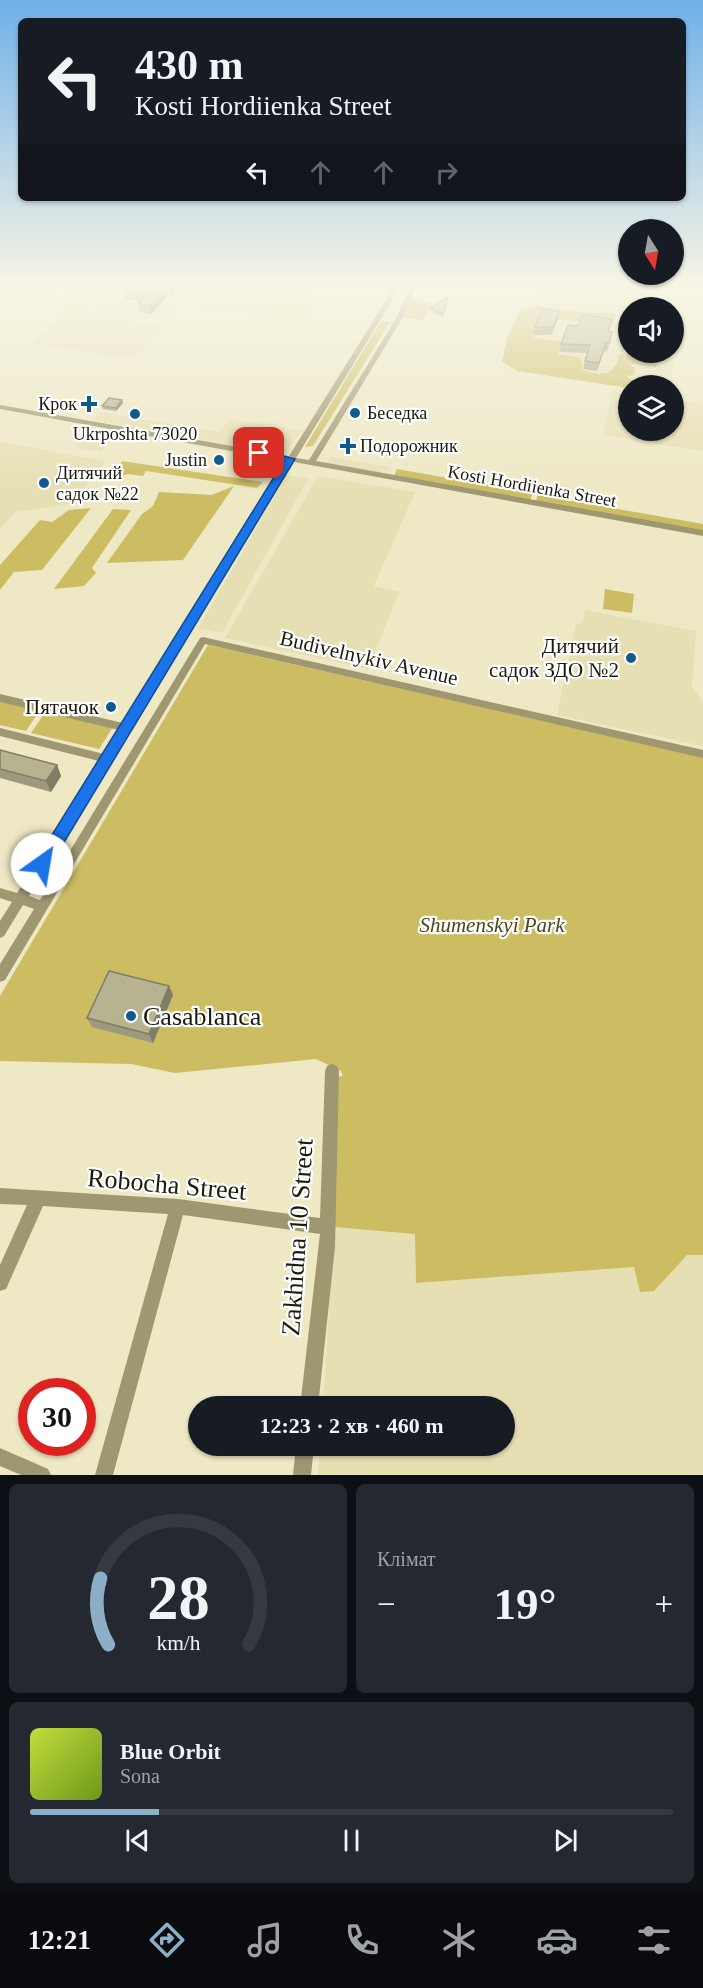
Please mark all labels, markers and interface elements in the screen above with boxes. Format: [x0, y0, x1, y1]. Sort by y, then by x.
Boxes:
icon: left [36, 42, 114, 120]
text: 430 m [135, 42, 244, 88]
text: Kosti Hordiienka Street [135, 91, 391, 121]
icon: left [241, 156, 274, 189]
icon: ahead [304, 156, 337, 189]
icon: ahead [367, 156, 400, 189]
icon: right [430, 156, 463, 189]
north arrow [618, 219, 684, 285]
map controls [618, 219, 684, 441]
button: sound [618, 297, 684, 363]
button: layers [618, 375, 684, 441]
place label: Крок [38, 394, 77, 414]
marker: Крок [82, 397, 96, 411]
place label: Беседка [367, 403, 427, 423]
marker: Беседка [348, 406, 362, 420]
marker: Ukrposhta 73020 [128, 407, 142, 421]
place label: Ukrposhta 73020 [73, 424, 197, 444]
pin [233, 427, 284, 478]
icon: arrive [242, 436, 275, 469]
place label: Подорожник [360, 436, 458, 456]
marker: Подорожник [341, 439, 355, 453]
place label: Justin [165, 450, 207, 470]
marker: Justin [212, 453, 226, 467]
street label: Kosti Hordiienka Street [446, 461, 618, 511]
place label: Дитячий садок №22 [56, 463, 139, 504]
marker: Дитячий садок №22 [37, 476, 51, 490]
street label: Budivelnykiv Avenue [278, 626, 460, 690]
place label: Дитячий садок ЗДО №2 [489, 634, 619, 682]
marker: Дитячий садок ЗДО №2 [624, 651, 638, 665]
place label: Пятачок [25, 695, 100, 719]
marker: Пятачок [104, 700, 118, 714]
position arrow [10, 832, 74, 896]
park label: Shumenskyi Park [419, 913, 565, 937]
place label: Casablanca [143, 1002, 262, 1031]
marker: Casablanca [124, 1009, 138, 1023]
street label: Zakhidna 10 Street [276, 1137, 319, 1337]
street label: Robocha Street [86, 1163, 248, 1206]
speed limit sign: 30 [18, 1378, 96, 1456]
text: 12:23 · 2 хв · 460 m [259, 1413, 444, 1438]
text: Клімат [377, 1548, 436, 1570]
text: 28 [147, 1563, 209, 1632]
text: 19° [494, 1579, 557, 1629]
text: − [377, 1586, 396, 1622]
text: + [654, 1586, 673, 1622]
text: km/h [156, 1632, 200, 1656]
text: Blue Orbit [120, 1739, 221, 1764]
text: Sona [120, 1765, 160, 1787]
icon: previous [121, 1824, 154, 1857]
icon: pause [335, 1824, 368, 1857]
icon: next [549, 1824, 582, 1857]
icon: directions [146, 1919, 188, 1961]
icon: music [244, 1919, 286, 1961]
icon: phone [341, 1919, 383, 1961]
icon: climate [438, 1919, 480, 1961]
icon: car [536, 1919, 578, 1961]
icon: filters [633, 1919, 675, 1961]
text: 12:21 [28, 1925, 91, 1955]

